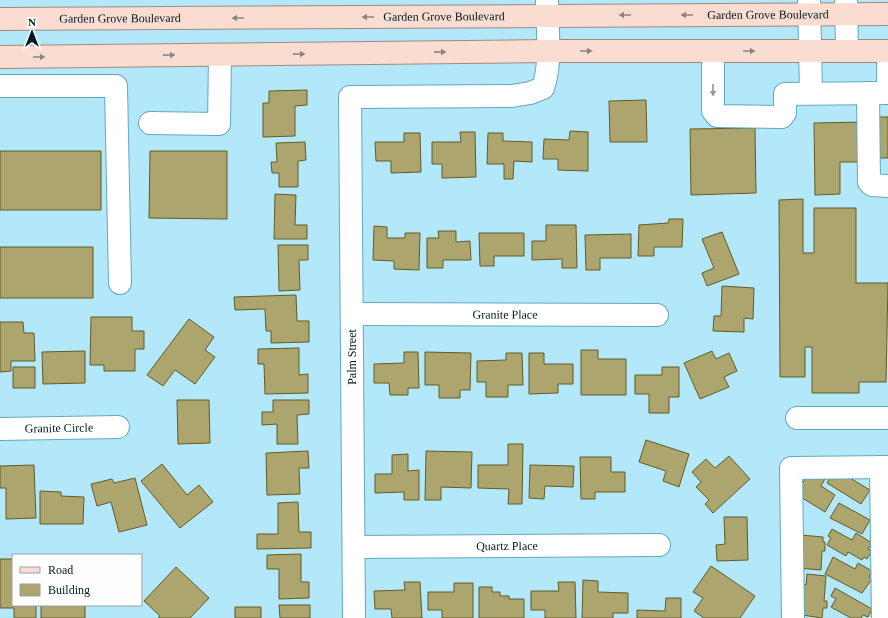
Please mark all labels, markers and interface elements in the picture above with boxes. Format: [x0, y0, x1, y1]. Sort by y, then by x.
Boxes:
street label: Garden Grove Boulevard [707, 7, 829, 22]
street label: Garden Grove Boulevard [383, 9, 505, 24]
street label: Garden Grove Boulevard [59, 11, 181, 26]
north arrow [12, 12, 52, 52]
one-way arrow [619, 12, 631, 19]
one-way arrow [680, 12, 693, 18]
one-way arrow [361, 14, 374, 20]
one-way arrow [231, 15, 244, 21]
text: N [28, 16, 36, 28]
one-way arrow [580, 48, 593, 54]
one-way arrow [743, 48, 756, 54]
one-way arrow [434, 49, 447, 55]
one-way arrow [293, 51, 306, 57]
one-way arrow [163, 52, 175, 59]
one-way arrow [33, 54, 46, 60]
one-way arrow [710, 84, 716, 97]
street label: Granite Place [472, 307, 538, 322]
street label: Palm Street [345, 329, 359, 385]
street label: Granite Circle [25, 420, 93, 436]
street label: Quartz Place [476, 539, 538, 553]
legend [12, 554, 142, 606]
text: Road [48, 563, 73, 577]
text: Building [48, 583, 90, 597]

